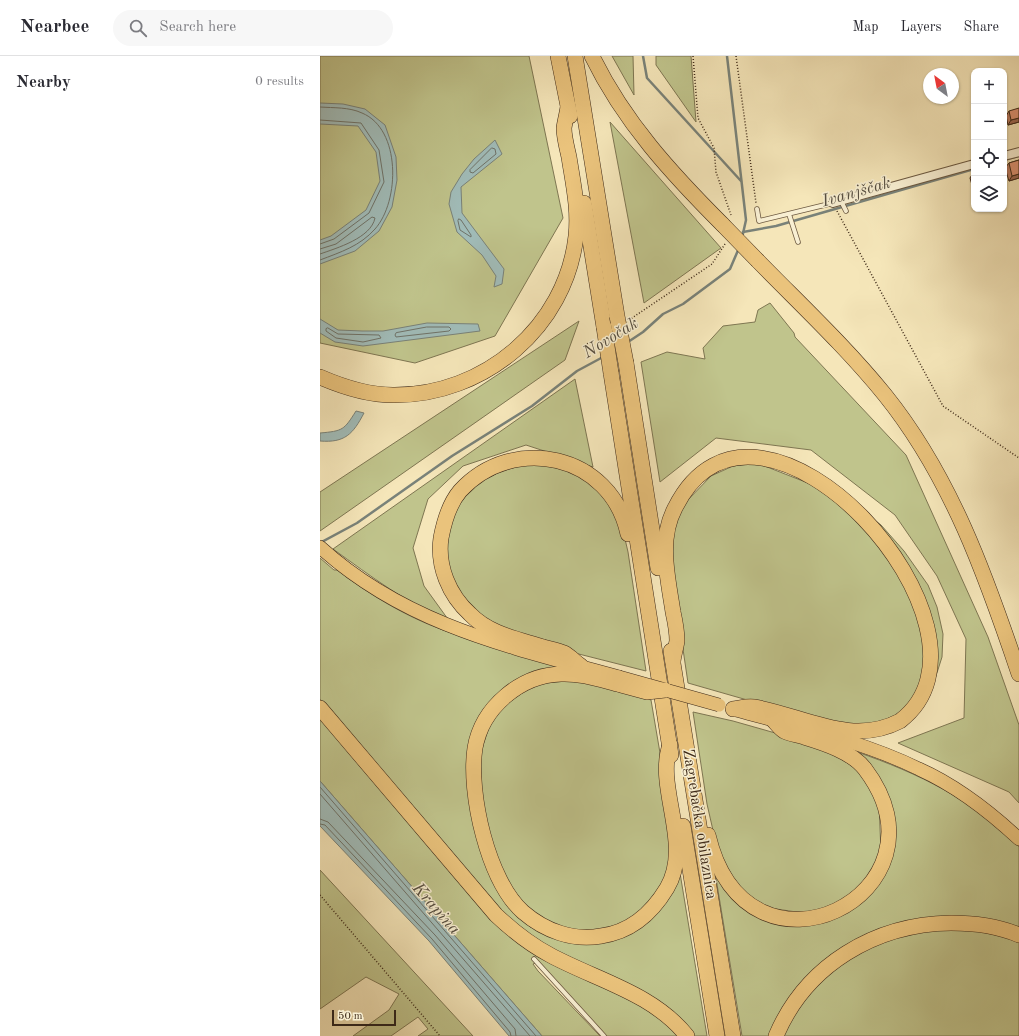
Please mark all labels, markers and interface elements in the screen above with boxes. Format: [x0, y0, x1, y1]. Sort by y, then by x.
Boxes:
search box [113, 10, 393, 46]
icon: search [127, 17, 149, 39]
text: Nearbee [20, 18, 89, 37]
text: Search here [159, 20, 236, 35]
text: Map [853, 20, 879, 34]
text: Layers [901, 20, 942, 34]
text: Share [964, 20, 999, 34]
north arrow [923, 68, 959, 104]
map controls [971, 68, 1007, 212]
button: + [971, 68, 1007, 104]
text: Nearby [16, 74, 71, 91]
text: 0 results [255, 75, 304, 88]
button: − [971, 104, 1007, 140]
button: locate [971, 140, 1007, 176]
water label: Ivanjščak [819, 174, 893, 211]
button: layers [971, 176, 1007, 212]
water label: Novočak [579, 315, 641, 362]
street label: Zagrebačka obilaznica [679, 748, 719, 901]
water label: Krapina [408, 879, 463, 938]
scale bar [332, 1008, 396, 1027]
text: 50 m [338, 1011, 363, 1022]

